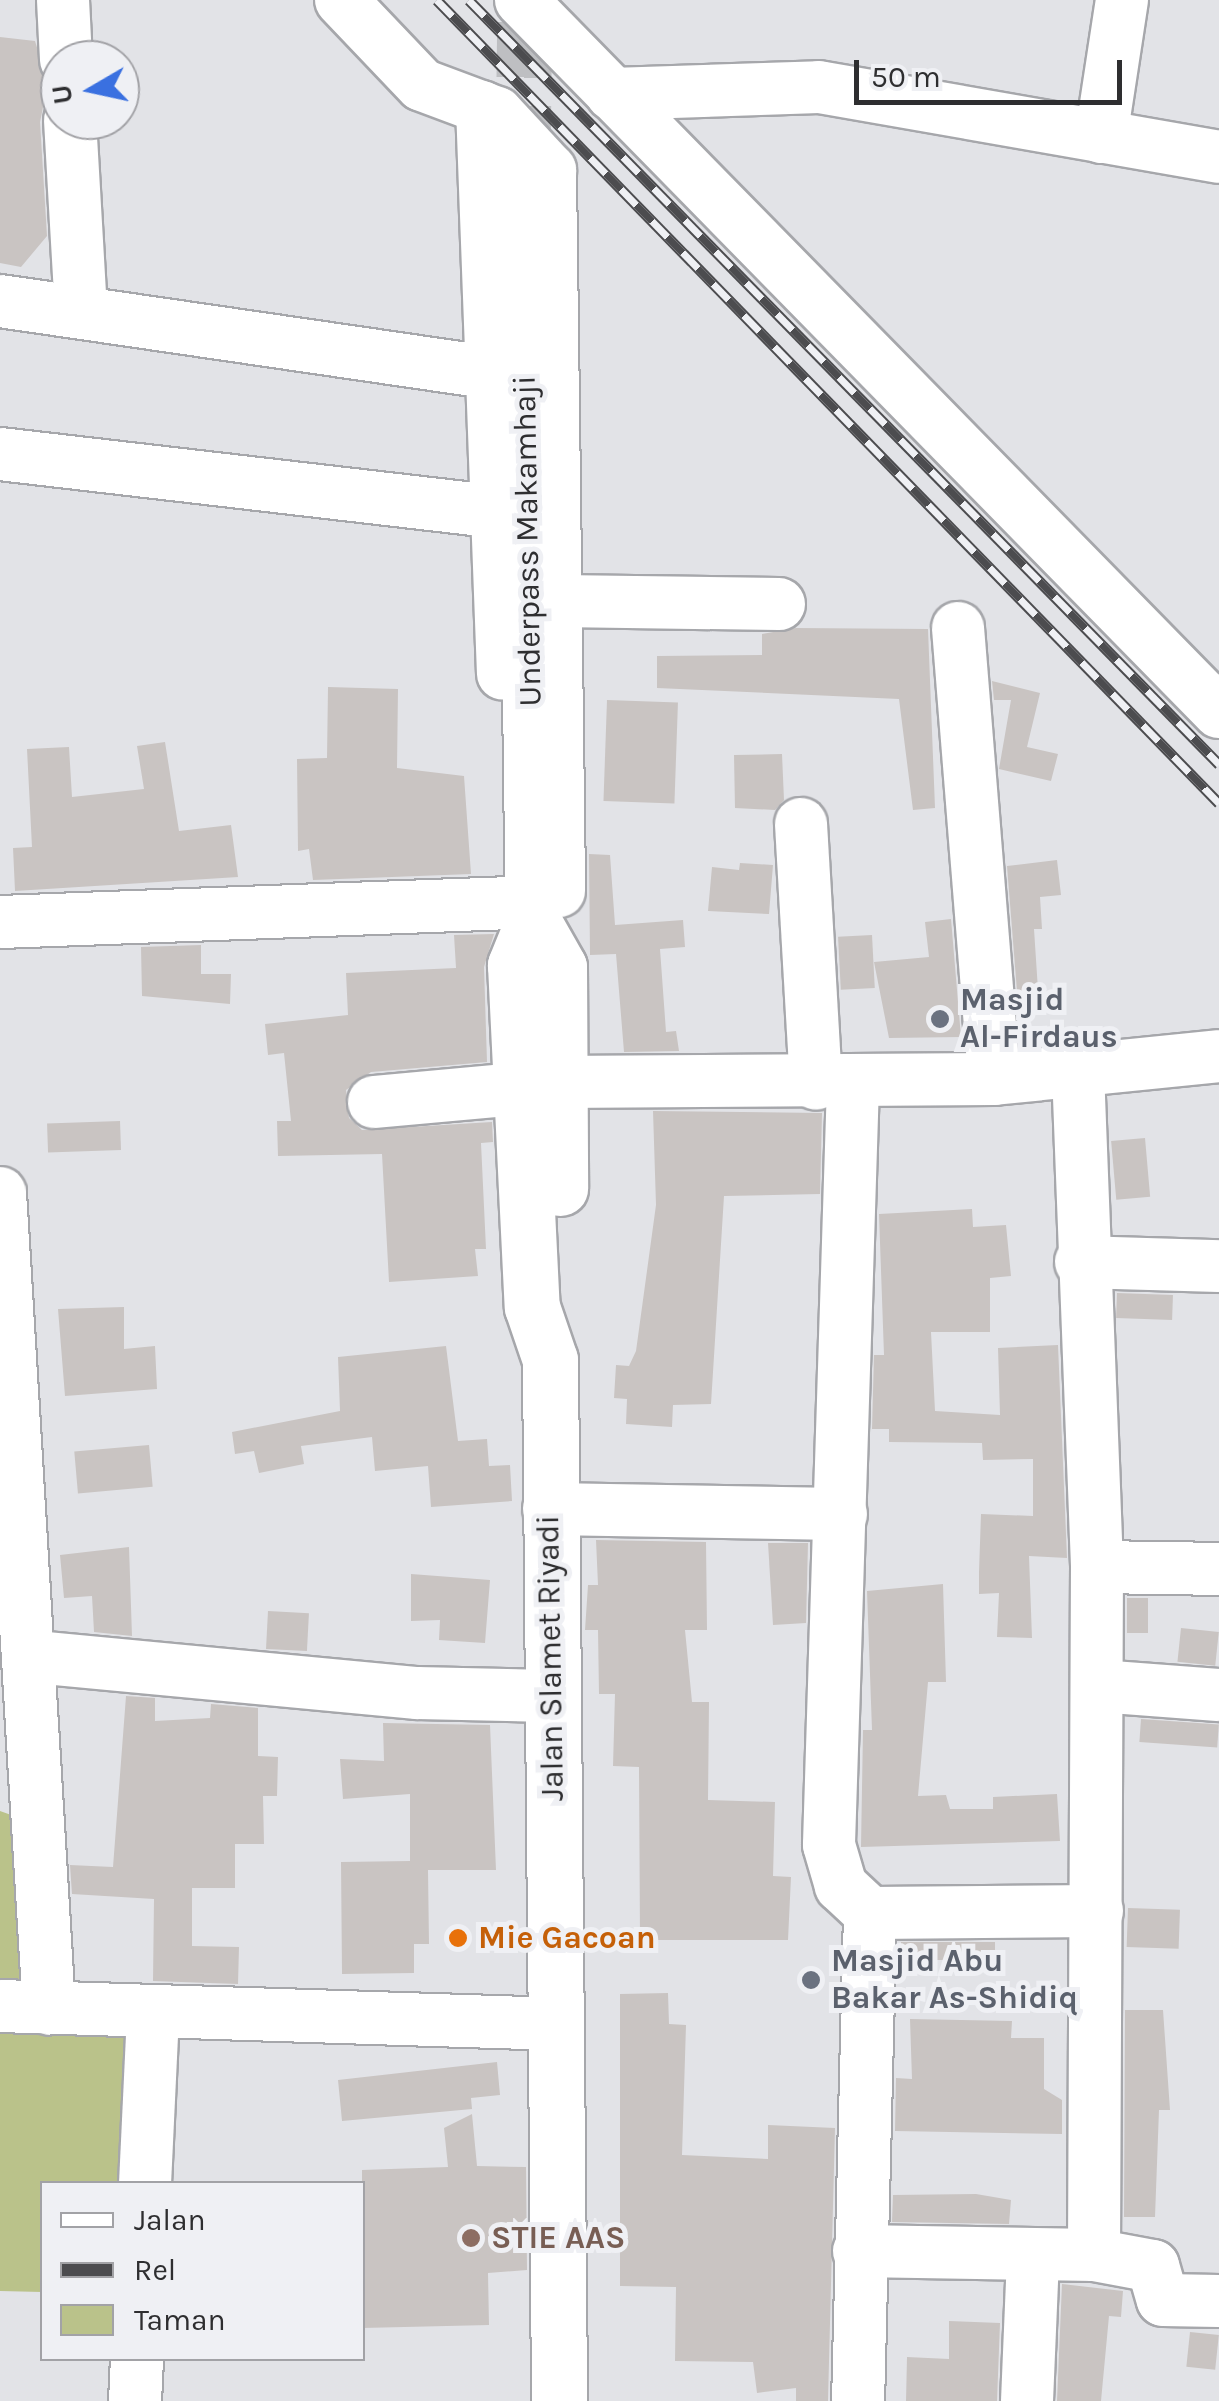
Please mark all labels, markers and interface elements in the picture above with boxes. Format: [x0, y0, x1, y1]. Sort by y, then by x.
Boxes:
north arrow [40, 40, 140, 140]
scale bar [859, 40, 1126, 102]
text: 50 m [871, 59, 941, 95]
text: U [44, 82, 80, 107]
street label: Underpass Makamhaji [506, 375, 550, 707]
place label: Masjid Al-Firdaus [960, 982, 1118, 1057]
marker: Masjid Al-Firdaus [929, 1008, 951, 1030]
street label: Jalan Slamet Riyadi [529, 1515, 573, 1801]
place label: Mie Gacoan [478, 1919, 656, 1957]
marker: Mie Gacoan [447, 1927, 469, 1949]
place label: Masjid Abu Bakar As-Shidiq [831, 1943, 1078, 2018]
marker: Masjid Abu Bakar As-Shidiq [800, 1969, 822, 1991]
legend [40, 2181, 365, 2361]
text: Jalan [134, 2202, 206, 2238]
place label: STIE AAS [491, 2219, 625, 2257]
marker: STIE AAS [460, 2227, 482, 2249]
text: Rel [134, 2252, 176, 2288]
text: Taman [134, 2302, 226, 2338]

